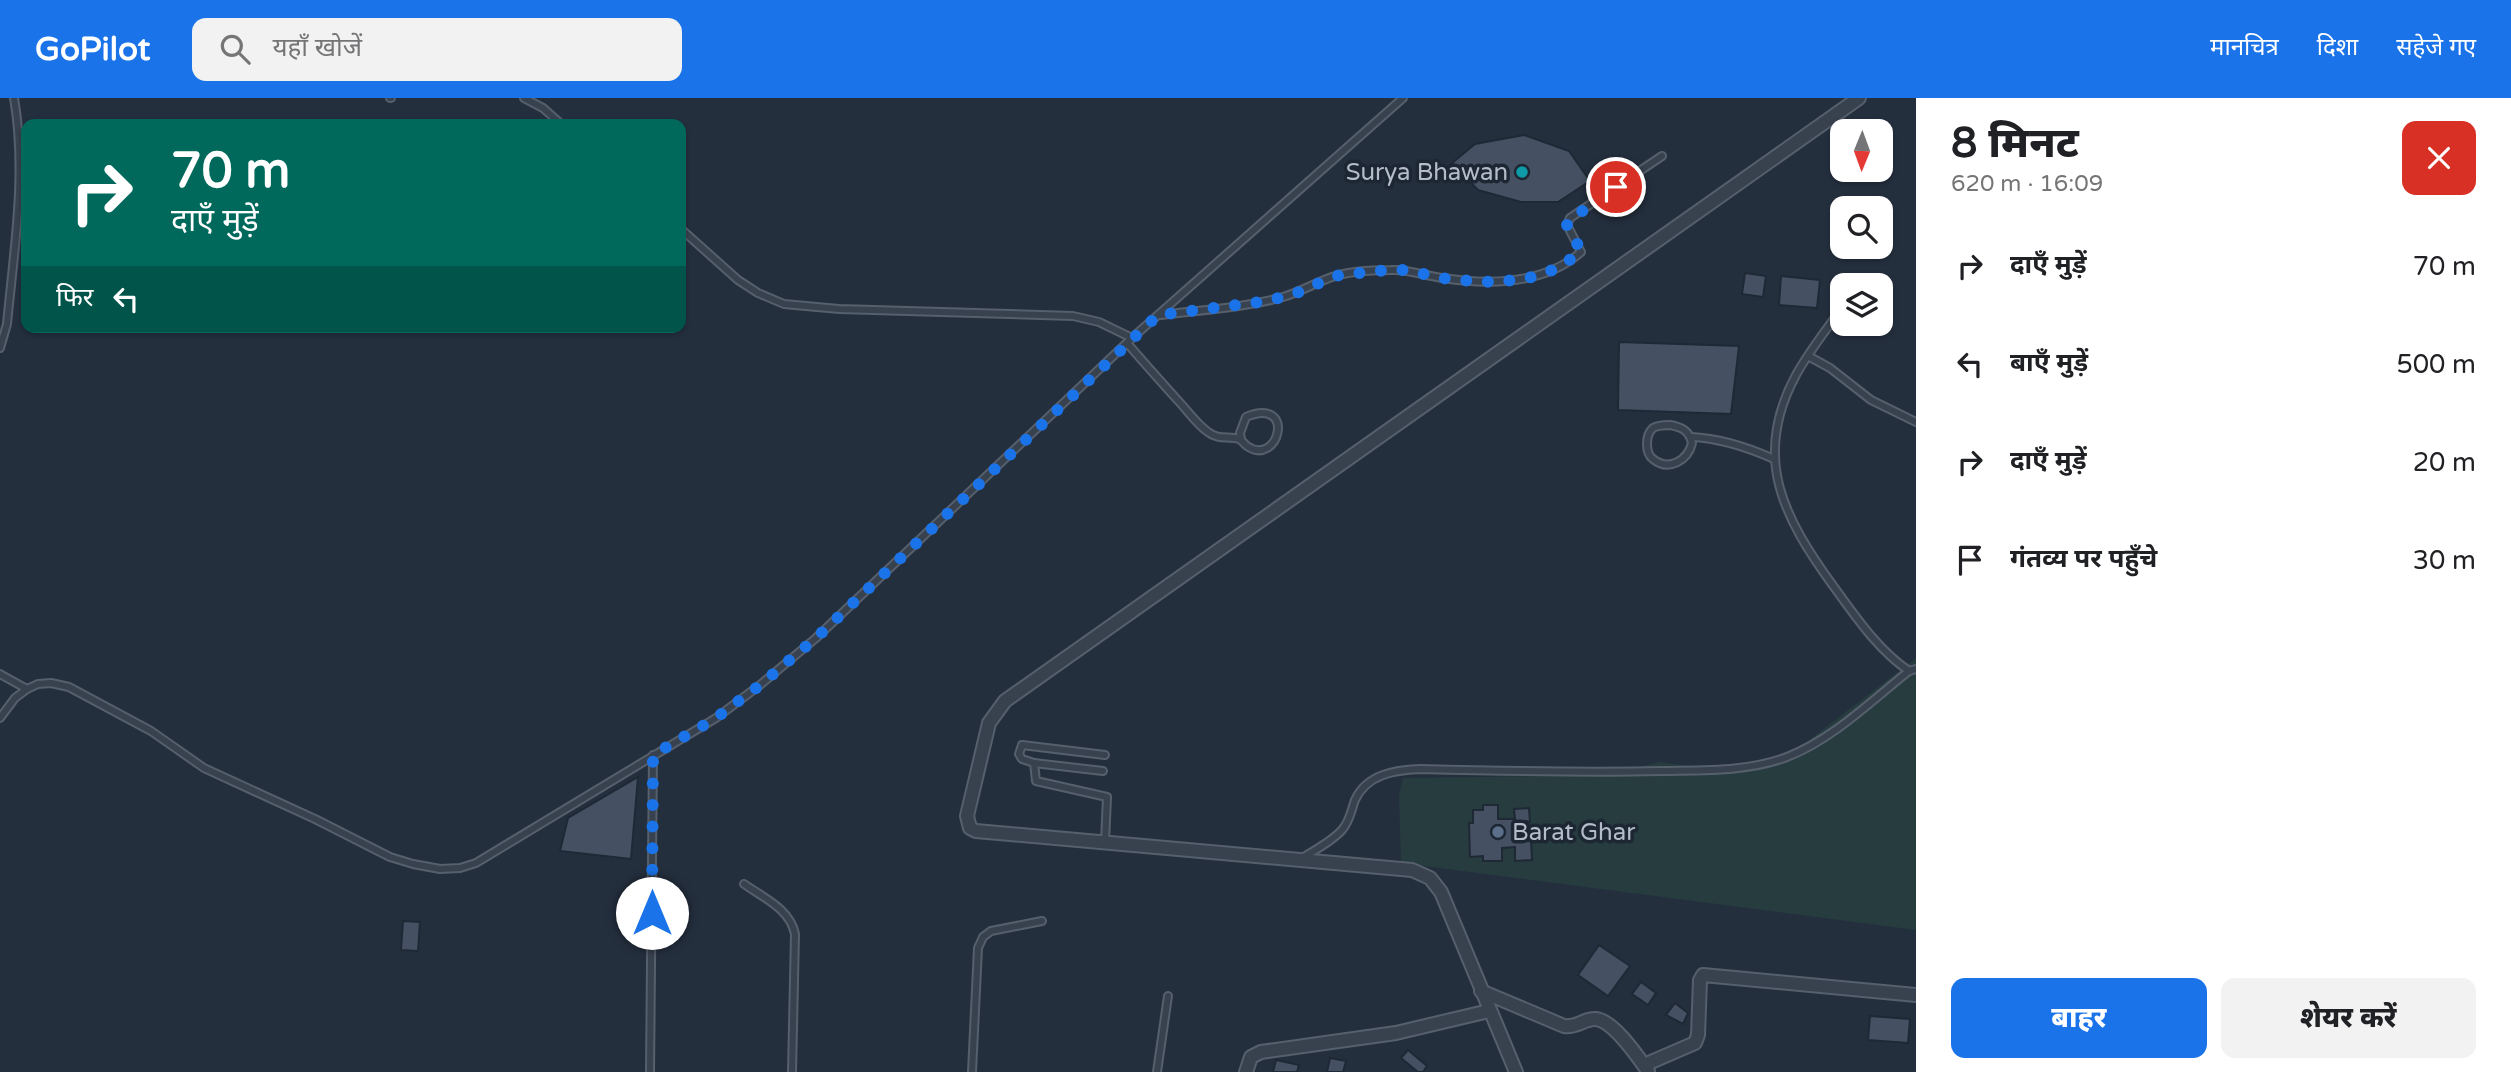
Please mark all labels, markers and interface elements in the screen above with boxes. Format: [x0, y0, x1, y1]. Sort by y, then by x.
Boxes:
search box [192, 18, 682, 81]
text: GoPilot [35, 30, 150, 69]
icon: search [216, 30, 254, 68]
text: यहाँ खोजें [272, 32, 362, 63]
text: मानचित्र [2210, 33, 2279, 62]
text: दिशा [2317, 33, 2358, 62]
text: सहेजे गए [2396, 33, 2476, 62]
text: 8 मिनट [1951, 118, 2079, 169]
north arrow [1830, 119, 1894, 182]
map controls [1830, 119, 1893, 336]
button: close [2402, 121, 2476, 195]
text: 70 m [171, 142, 290, 201]
icon: right [56, 147, 147, 238]
pin [1586, 157, 1646, 217]
place label: Surya Bhawan [1346, 158, 1508, 187]
marker: Surya Bhawan [1514, 164, 1530, 180]
icon: arrive [1597, 168, 1635, 206]
text: 620 m · 16:09 [1951, 170, 2103, 198]
button: search [1830, 196, 1893, 259]
text: दाएँ मुड़ें [171, 202, 259, 240]
icon: right [1951, 247, 1989, 285]
text: दाएँ मुड़ें [2010, 249, 2087, 280]
text: 70 m [2413, 251, 2476, 282]
button: layers [1830, 273, 1893, 336]
icon: left [107, 280, 145, 318]
text: फिर [56, 282, 93, 313]
icon: left [1951, 345, 1989, 383]
text: बाएँ मुड़ें [2010, 347, 2088, 378]
text: 500 m [2396, 349, 2476, 380]
icon: right [1951, 443, 1989, 481]
text: दाएँ मुड़ें [2010, 445, 2087, 476]
text: 20 m [2413, 447, 2476, 478]
icon: arrive [1951, 541, 1989, 579]
text: गंतव्य पर पहुँचे [2010, 543, 2157, 574]
text: 30 m [2413, 545, 2476, 576]
place label: Barat Ghar [1512, 818, 1636, 847]
marker: Barat Ghar [1490, 824, 1506, 840]
position arrow [615, 876, 689, 950]
button: बाहर [1951, 978, 2207, 1058]
button: शेयर करें [2221, 978, 2476, 1058]

